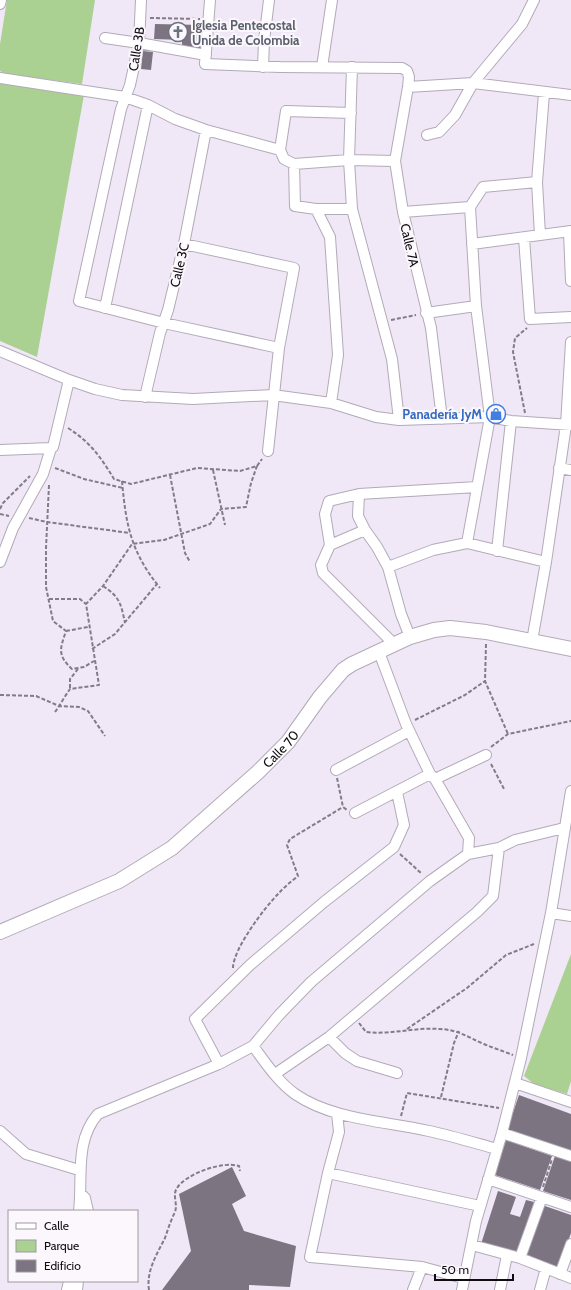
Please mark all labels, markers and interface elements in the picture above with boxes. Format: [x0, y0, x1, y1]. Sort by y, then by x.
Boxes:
place label: Iglesia Pentecostal Unida de Colombia [192, 17, 300, 48]
church icon: Iglesia Pentecostal Unida de Colombia [167, 21, 189, 43]
street label: Calle 3B [125, 25, 147, 72]
street label: Calle 7A [397, 222, 423, 268]
street label: Calle 3C [166, 241, 192, 289]
shop icon: Panadería JyM [485, 403, 507, 425]
place label: Panadería JyM [402, 406, 482, 422]
street label: Calle 70 [259, 727, 302, 771]
legend [8, 1210, 138, 1282]
text: Calle [44, 1218, 69, 1233]
text: Parque [44, 1238, 79, 1253]
scale bar [435, 1256, 513, 1282]
text: Edificio [44, 1258, 81, 1273]
text: 50 m [441, 1262, 469, 1277]

